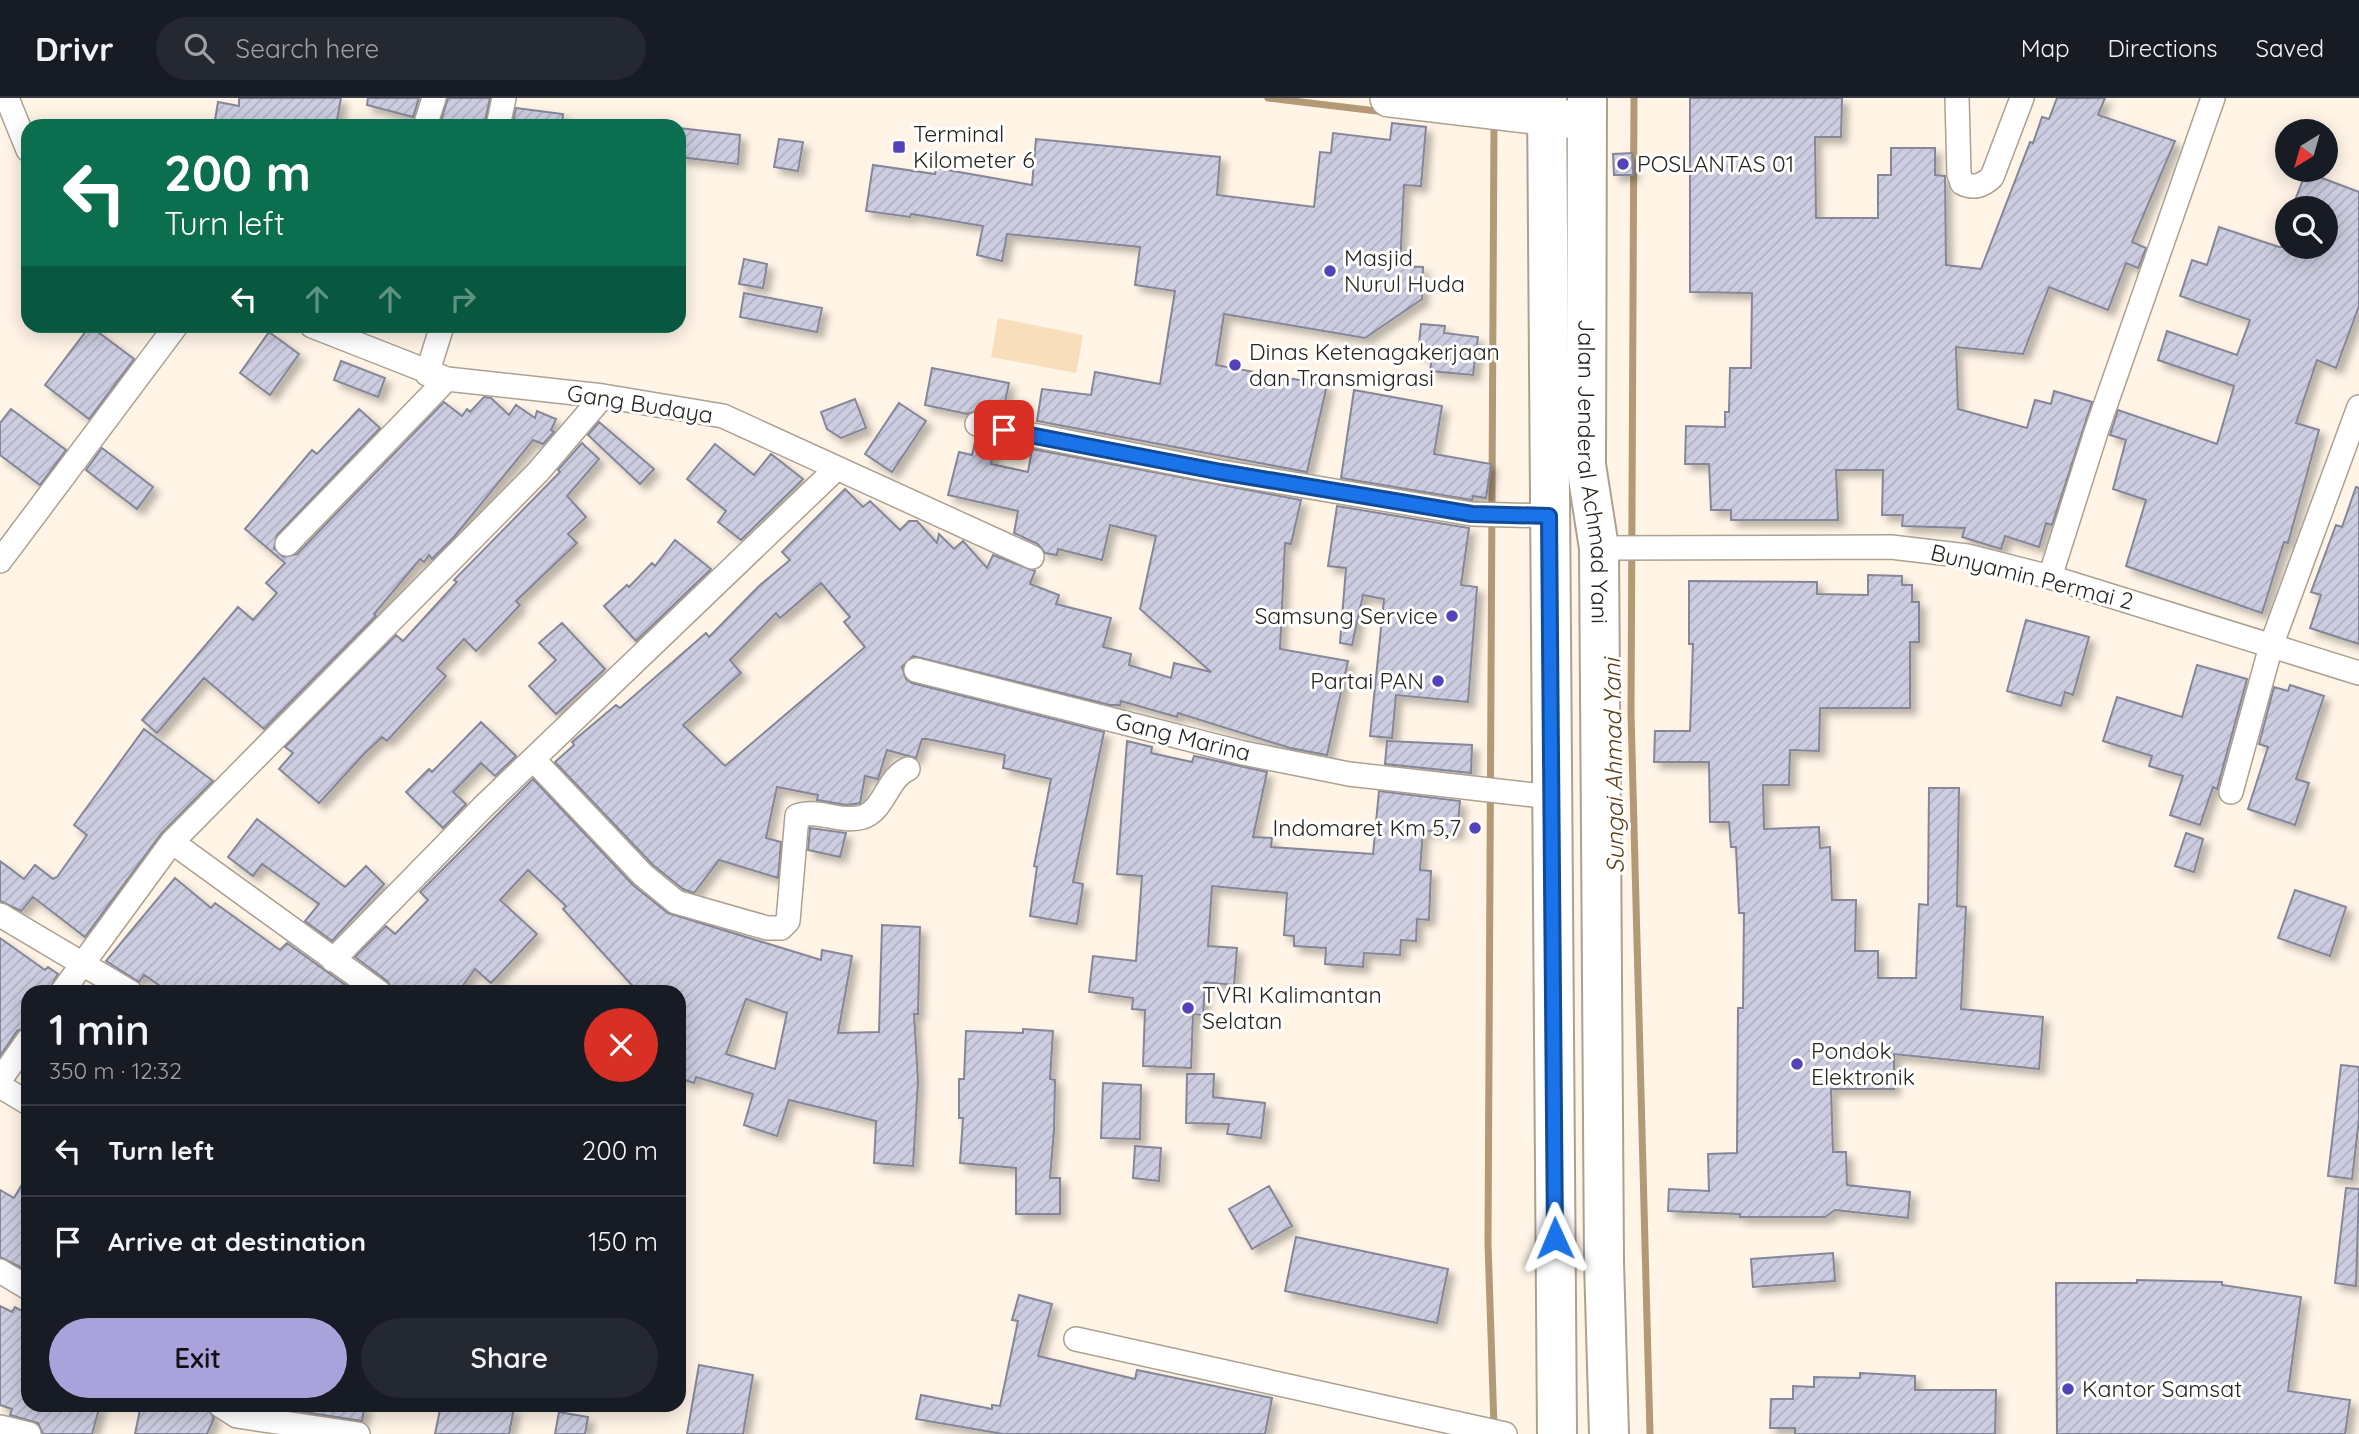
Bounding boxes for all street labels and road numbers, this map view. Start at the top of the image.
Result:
street label: Jalan Jenderal Achmad Yani [1571,319,1615,624]
street label: Gang Budaya [565,378,715,429]
street label: Bunyamin Permai 2 [1928,537,2136,616]
street label: Gang Marina [1113,706,1254,767]

